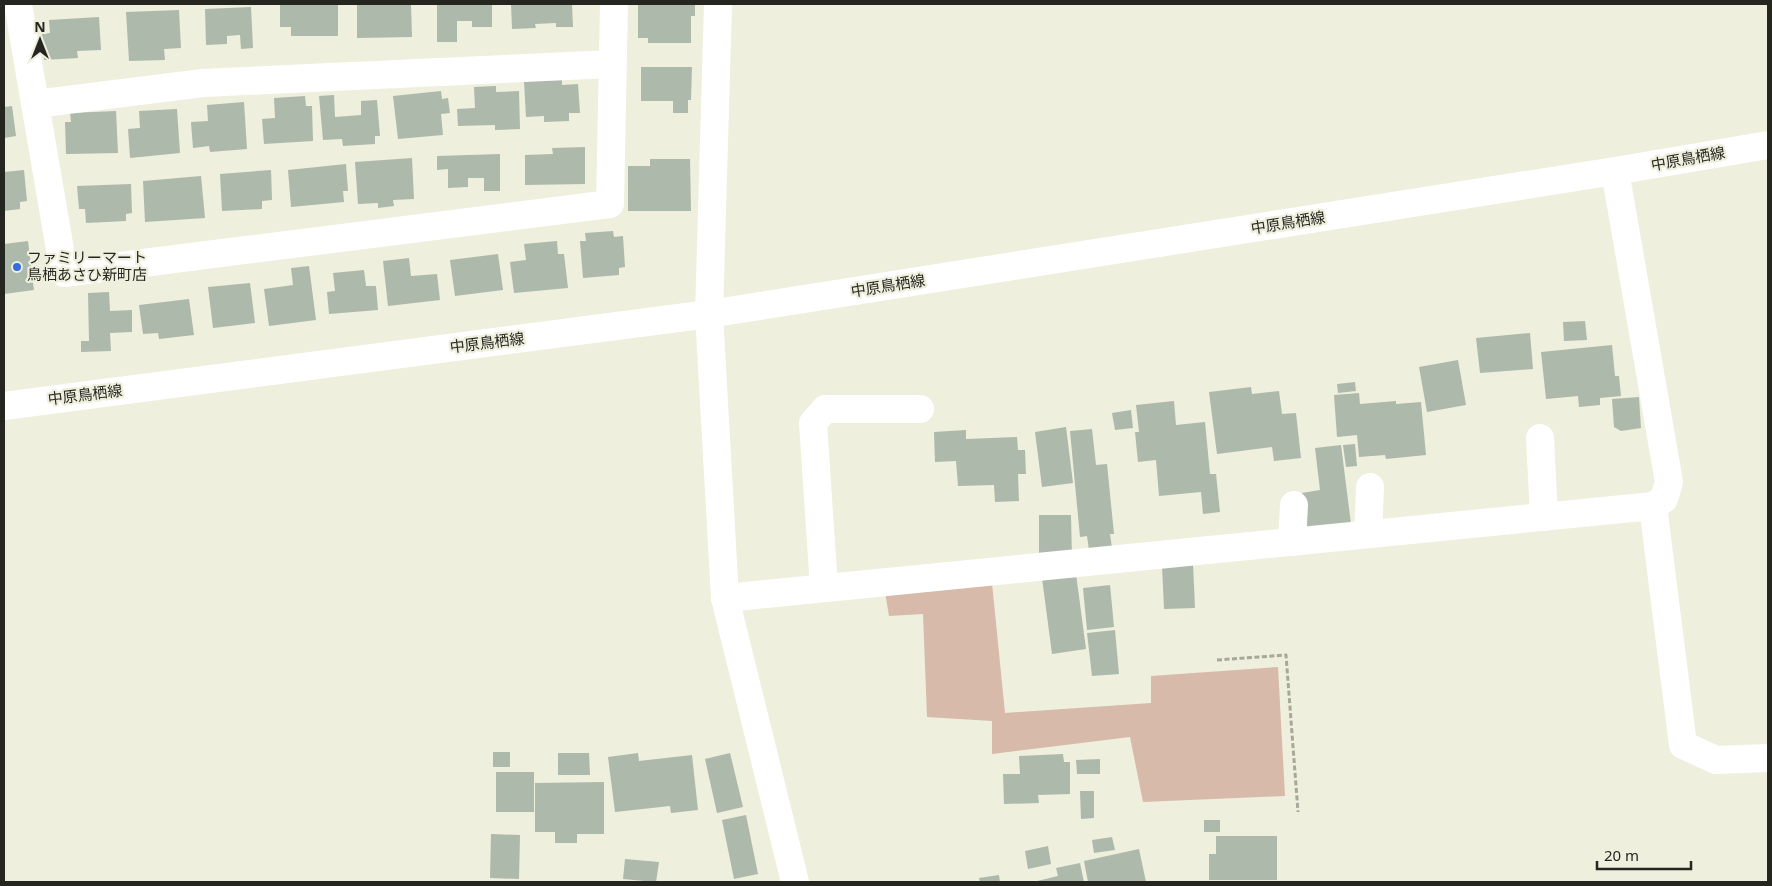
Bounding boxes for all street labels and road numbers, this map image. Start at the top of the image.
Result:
street label: 中原鳥栖線 [1649,142,1727,174]
street label: 中原鳥栖線 [1249,206,1326,238]
street label: 中原鳥栖線 [849,269,926,301]
street label: 中原鳥栖線 [448,328,525,357]
street label: 中原鳥栖線 [46,380,123,409]

